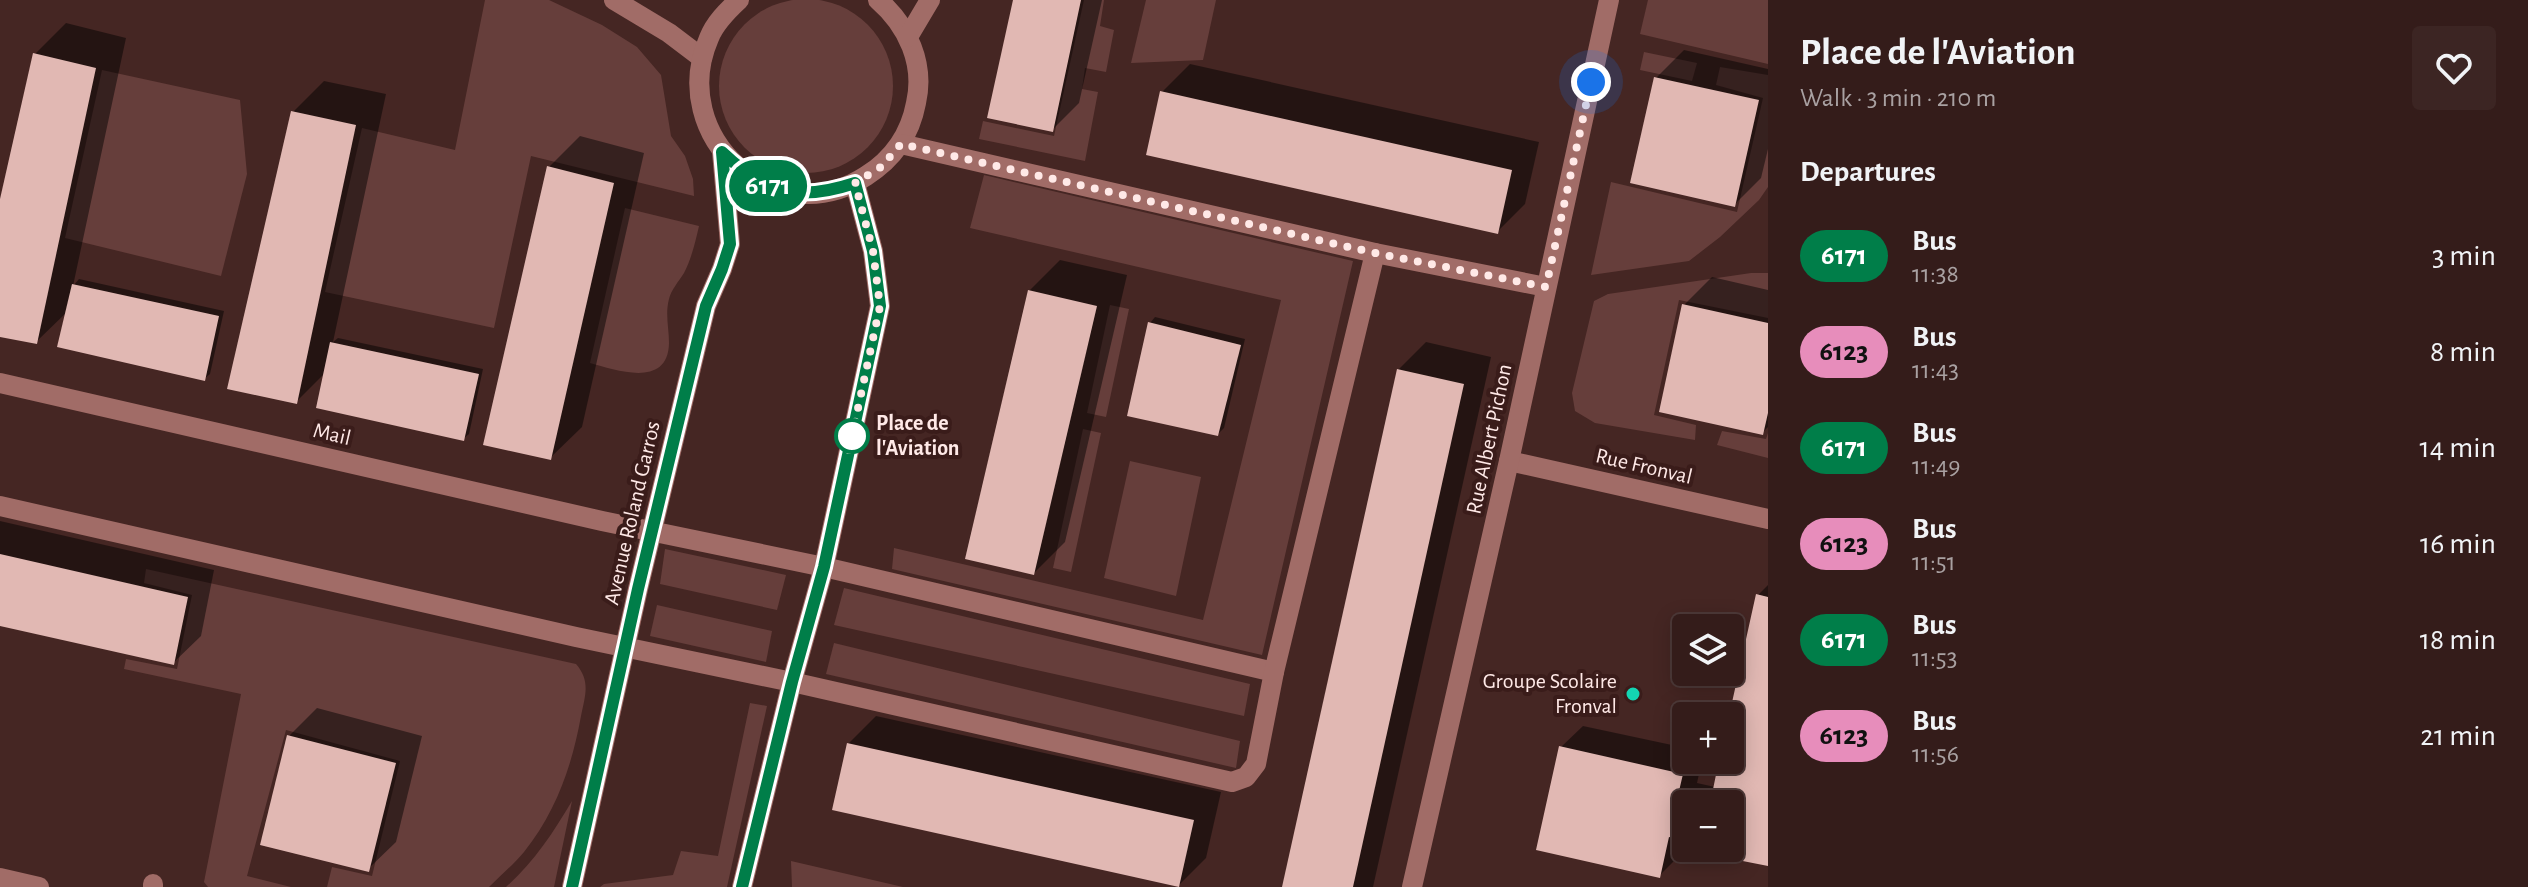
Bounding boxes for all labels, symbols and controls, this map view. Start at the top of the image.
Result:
button: heart [2412,26,2496,110]
text: Place de l'Aviation [1800,34,2076,72]
your location [1571,62,1611,102]
text: Walk · 3 min · 210 m [1800,85,1996,111]
text: Departures [1800,157,1936,187]
line badge: 6171 [712,160,824,212]
text: 6171 [745,172,791,200]
text: Bus [1912,226,1957,256]
text: 3 min [2432,241,2496,271]
text: 6171 [1821,242,1867,270]
text: 11:38 [1912,261,1959,287]
text: Bus [1912,322,1957,352]
text: 8 min [2430,337,2496,367]
text: 6123 [1820,338,1868,366]
text: 11:43 [1912,357,1959,383]
street label: Rue Albert Pichon [1462,362,1516,516]
place label: Place de l'Aviation [876,412,960,459]
text: Bus [1912,418,1957,448]
street label: Mail [311,419,353,449]
street label: Avenue Roland Garros [600,419,664,607]
marker: Place de l'Aviation [835,419,869,453]
text: 14 min [2420,433,2496,463]
text: 6171 [1821,434,1867,462]
street label: Rue Fronval [1593,444,1695,488]
text: 11:49 [1912,453,1961,479]
text: Bus [1912,514,1957,544]
text: 16 min [2420,529,2496,559]
text: 6123 [1820,530,1868,558]
text: 11:51 [1912,549,1956,575]
text: Bus [1912,610,1957,640]
map controls [1672,614,1744,862]
button: layers [1672,614,1744,686]
text: 18 min [2420,625,2496,655]
text: 6171 [1821,626,1867,654]
text: 11:53 [1912,645,1957,671]
place label: Groupe Scolaire Fronval [1483,670,1617,717]
marker: Groupe Scolaire Fronval [1624,685,1642,703]
button: + [1672,702,1744,774]
text: Bus [1912,706,1957,736]
text: 21 min [2420,721,2496,751]
text: 6123 [1820,722,1868,750]
text: 11:56 [1912,741,1959,767]
button: − [1672,790,1744,862]

